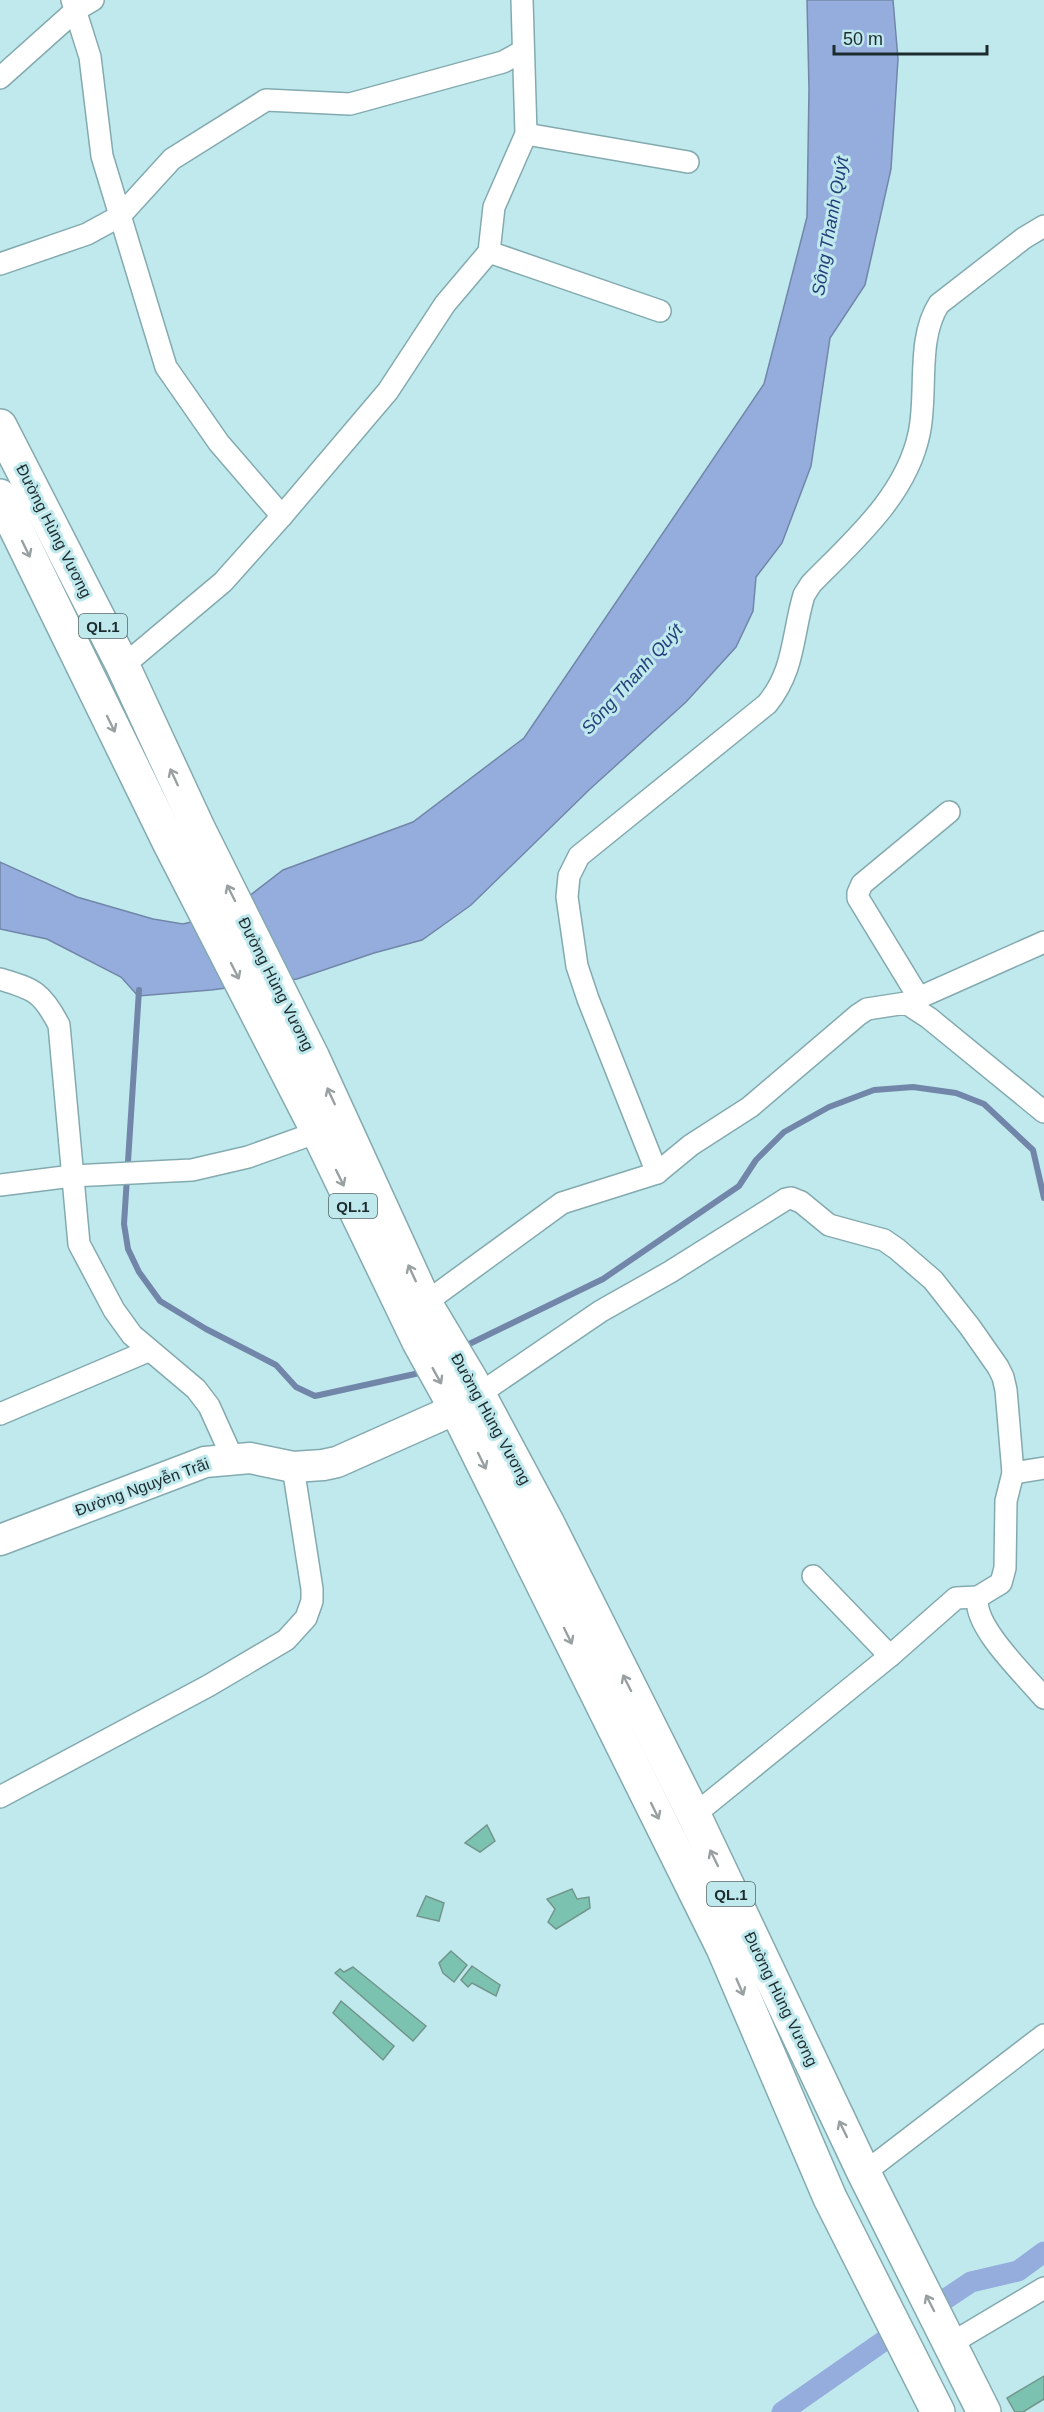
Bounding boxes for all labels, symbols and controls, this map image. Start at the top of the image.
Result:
scale bar [834,18,987,56]
text: 50 m [843,29,883,49]
water label: Sông Thanh Quýt [808,154,852,297]
street label: Đường Hùng Vương [13,461,95,601]
one-way arrow [20,539,32,557]
road number: QL.1 [79,614,127,638]
water label: Sông Thanh Quýt [577,619,687,738]
one-way arrow [106,715,117,733]
one-way arrow [168,768,179,786]
one-way arrow [224,885,236,903]
street label: Đường Hùng Vương [235,914,317,1054]
one-way arrow [230,962,241,980]
one-way arrow [324,1088,336,1106]
one-way arrow [335,1169,347,1187]
road number: QL.1 [329,1194,377,1218]
one-way arrow [405,1265,417,1283]
street label: Đường Hùng Vương [448,1350,534,1488]
one-way arrow [432,1367,444,1384]
one-way arrow [476,1452,488,1470]
street label: Đường Nguyễn Trãi [72,1454,211,1519]
one-way arrow [563,1627,575,1645]
one-way arrow [621,1674,633,1692]
one-way arrow [649,1802,661,1819]
one-way arrow [707,1849,719,1867]
road number: QL.1 [707,1882,755,1906]
street label: Đường Hùng Vương [741,1929,821,2069]
one-way arrow [734,1977,746,1995]
one-way arrow [837,2120,848,2138]
one-way arrow [923,2295,935,2313]

